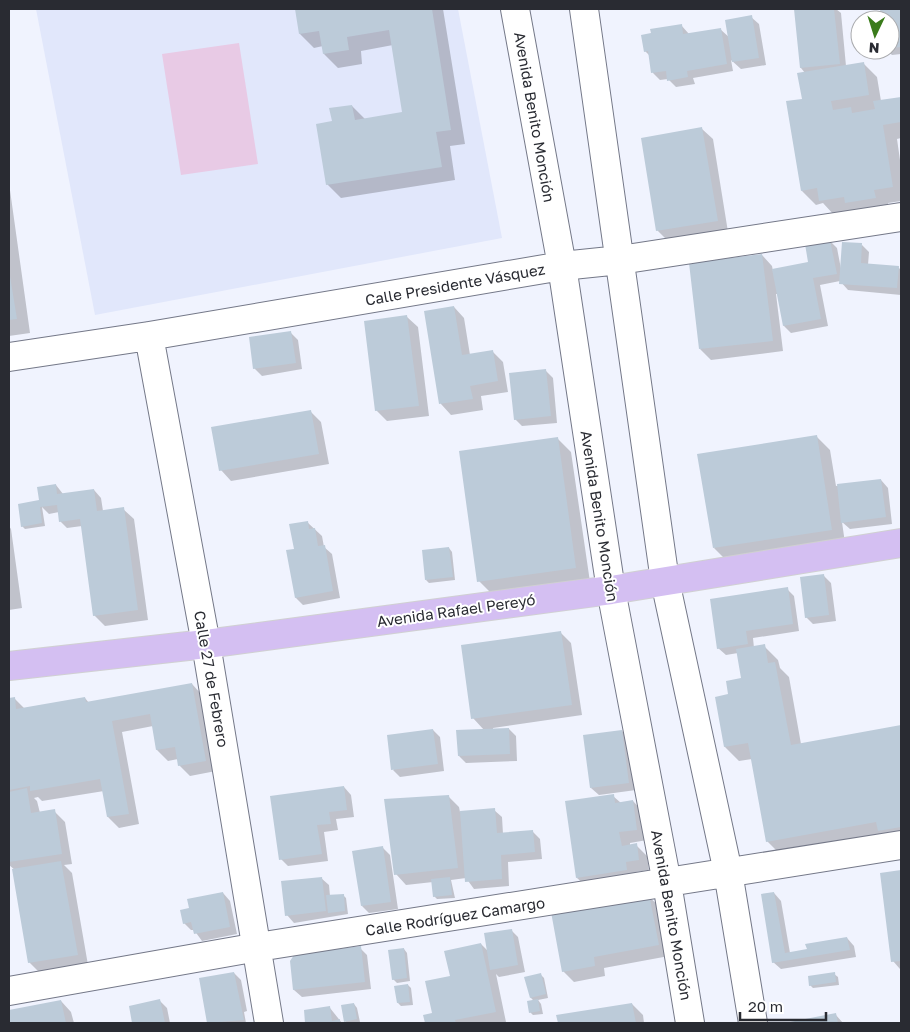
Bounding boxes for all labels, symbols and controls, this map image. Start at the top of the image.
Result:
north arrow [850,10,900,60]
street label: Avenida Benito Monción [511,30,559,204]
text: N [868,40,880,57]
street label: Calle Presidente Vásquez [364,259,547,309]
street label: Avenida Benito Monción [578,429,622,603]
street label: Avenida Rafael Pereyó [376,590,536,630]
street label: Calle 27 de Febrero [191,609,233,749]
street label: Avenida Benito Monción [648,828,696,1002]
street label: Calle Rodríguez Camargo [364,893,546,939]
scale bar [740,990,826,1022]
text: 20 m [748,997,783,1015]

